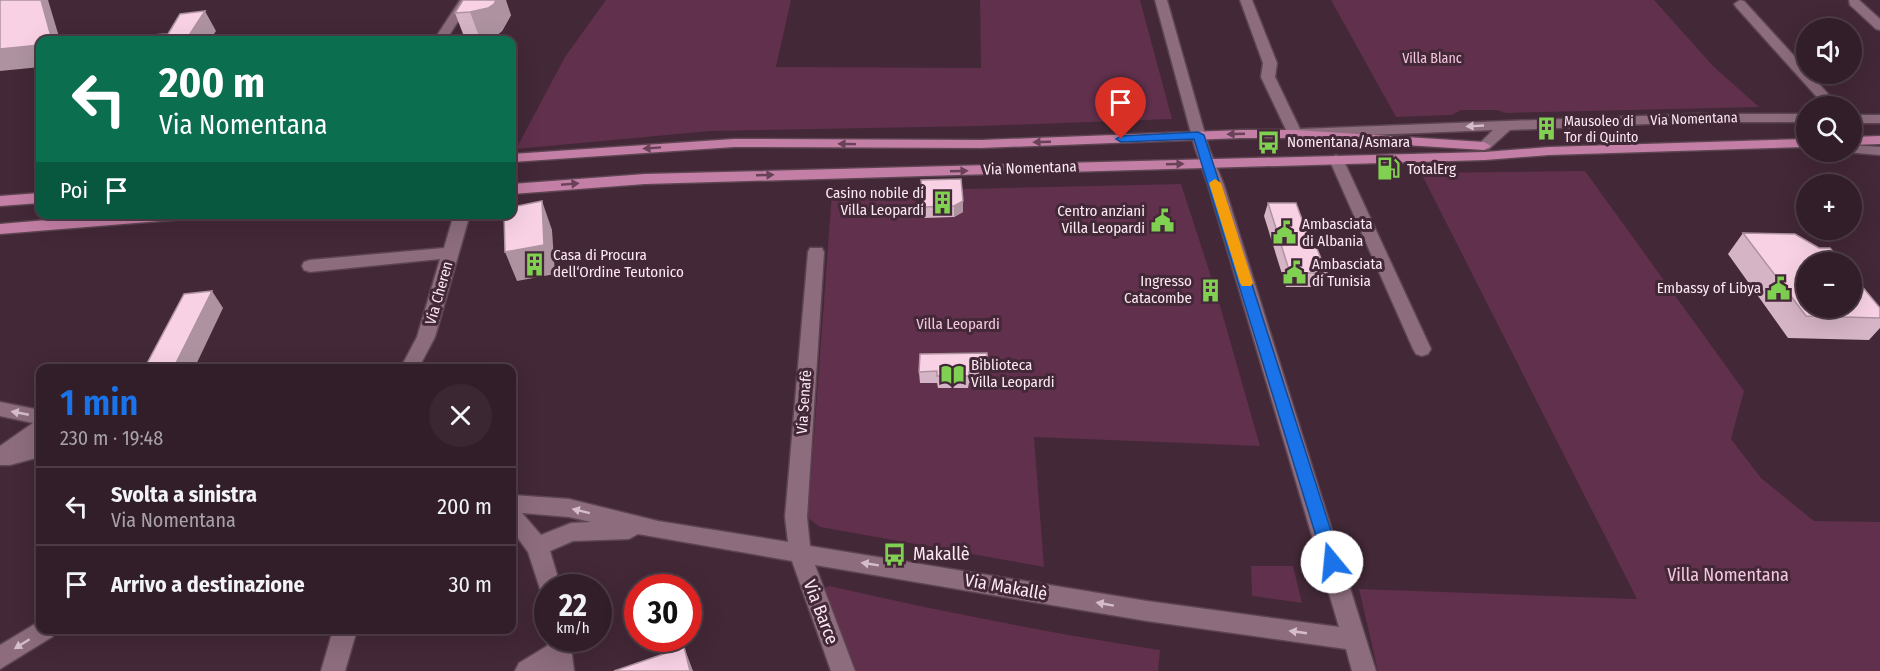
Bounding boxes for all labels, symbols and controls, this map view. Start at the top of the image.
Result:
map controls [1796,18,1862,318]
button: sound [1796,18,1862,84]
park label: Villa Blanc [1402,50,1462,67]
text: 200 m [159,58,265,108]
icon: left [60,60,138,138]
pin [1095,77,1146,139]
icon: arrive [1104,86,1137,119]
button: search [1796,96,1862,162]
text: Via Nomentana [159,109,327,141]
street label: Via Nomentana [1650,109,1738,129]
place label: Mausoleo di Tor di Quinto [1564,113,1638,146]
building icon: Mausoleo di Tor di Quinto [1533,116,1559,142]
one-way arrow [1465,122,1484,131]
one-way arrow [1227,129,1246,139]
bus stop icon: Nomentana/Asmara [1256,129,1282,155]
place label: Nomentana/Asmara [1287,133,1410,151]
one-way arrow [1032,138,1051,147]
one-way arrow [837,139,856,148]
one-way arrow [642,143,661,152]
fuel station icon: TotalErg [1376,156,1402,182]
street label: Via Nomentana [983,157,1077,179]
one-way arrow [1166,159,1185,168]
place label: TotalErg [1407,160,1456,178]
one-way arrow [950,166,969,175]
one-way arrow [755,171,774,180]
icon: arrive [100,174,133,207]
button: + [1796,174,1862,240]
text: Poi [60,177,88,204]
one-way arrow [560,180,579,189]
place label: Casino nobile di Villa Leopardi [826,184,924,219]
building icon: Casino nobile di Villa Leopardi [929,189,955,215]
place label: Centro anziani Villa Leopardi [1057,202,1145,237]
public building icon: Centro anziani Villa Leopardi [1150,207,1176,233]
place label: Ambasciata di Albania [1302,215,1373,250]
public building icon: Ambasciata di Albania [1271,220,1297,246]
place label: Casa di Procura dell‘Ordine Teutonico [553,246,684,281]
building icon: Casa di Procura dell‘Ordine Teutonico [522,251,548,277]
button: − [1796,252,1862,318]
place label: Ambasciata di Tunisia [1312,255,1383,290]
street label: Via Cheren [421,259,457,327]
public building icon: Ambasciata di Tunisia [1281,260,1307,286]
place label: Ingresso Catacombe [1124,272,1192,307]
public building icon: Embassy of Libya [1766,275,1792,301]
building icon: Ingresso Catacombe [1197,277,1223,303]
place label: Embassy of Libya [1657,279,1761,297]
park label: Villa Leopardi [916,315,1000,333]
place label: Biblioteca Villa Leopardi [971,356,1055,391]
library icon: Biblioteca Villa Leopardi [940,361,966,387]
street label: Via Senafè [793,369,815,435]
text: 1 min [60,381,138,425]
button: close [429,384,492,447]
one-way arrow [11,408,30,417]
text: 230 m · 19:48 [60,426,163,450]
text: Svolta a sinistra [111,481,257,508]
icon: left [60,490,93,523]
text: 200 m [437,493,492,520]
one-way arrow [571,505,590,515]
text: Via Nomentana [111,508,236,532]
position arrow [1300,530,1364,594]
bus stop icon: Makallè [882,541,908,567]
place label: Makallè [913,543,970,565]
one-way arrow [860,559,879,568]
park label: Villa Nomentana [1667,564,1789,586]
icon: arrive [60,568,93,601]
street label: Via Makallè [963,569,1049,605]
text: Arrivo a destinazione [111,571,305,598]
text: 30 m [449,571,492,598]
speed limit sign: 30 [624,574,702,652]
street label: Via Barce [799,577,843,648]
text: 22 [559,588,587,624]
one-way arrow [1095,599,1114,608]
text: km/h [556,619,590,637]
one-way arrow [1288,627,1307,636]
one-way arrow [14,638,30,649]

